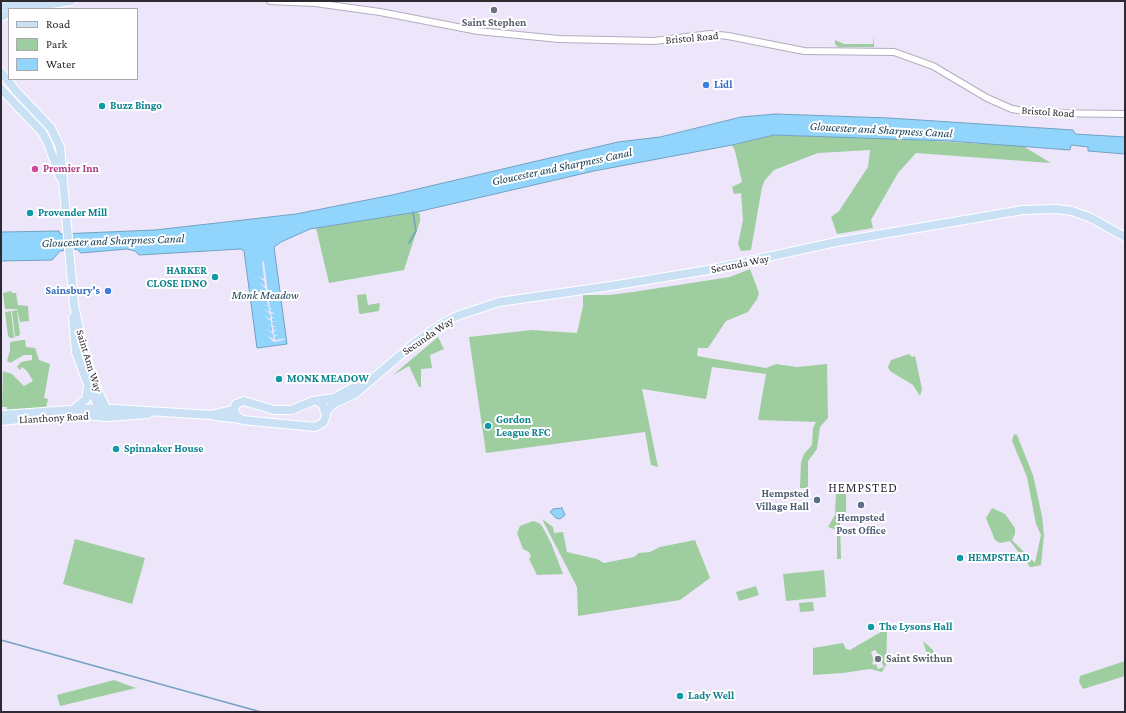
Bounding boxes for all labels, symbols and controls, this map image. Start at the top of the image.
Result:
marker: Saint Stephen [489,5,499,15]
legend [8,8,138,80]
place label: Saint Stephen [462,16,526,30]
text: Road [46,17,70,31]
street label: Bristol Road [665,29,719,47]
text: Park [46,37,67,51]
text: Water [46,57,75,71]
place label: Lidl [714,78,732,92]
marker: Lidl [701,80,711,90]
place label: Buzz Bingo [110,99,162,113]
marker: Buzz Bingo [97,101,107,111]
street label: Bristol Road [1021,104,1075,120]
water label: Gloucester and Sharpness Canal [809,119,953,141]
water label: Gloucester and Sharpness Canal [491,145,633,189]
place label: Premier Inn [43,162,99,176]
marker: Premier Inn [30,164,40,174]
place label: Provender Mill [38,206,107,220]
marker: Provender Mill [25,208,35,218]
water label: Gloucester and Sharpness Canal [41,231,185,251]
street label: Secunda Way [710,252,770,276]
place label: HARKER CLOSE IDNO [147,264,207,290]
marker: HARKER CLOSE IDNO [210,272,220,282]
place label: Sainsbury's [46,284,100,298]
marker: Sainsbury's [103,286,113,296]
water label: Monk Meadow [231,288,299,302]
street label: Secunda Way [400,314,456,358]
street label: Saint Ann Way [73,328,105,394]
place label: MONK MEADOW [287,372,369,386]
marker: MONK MEADOW [274,374,284,384]
street label: Llanthony Road [19,410,89,426]
place label: Gordon League RFC [496,413,550,439]
marker: Gordon League RFC [483,421,493,431]
place label: Spinnaker House [124,442,203,456]
marker: Spinnaker House [111,444,121,454]
district label: HEMPSTED [828,480,898,496]
place label: Hempsted Village Hall [756,487,809,513]
marker: Hempsted Village Hall [812,495,822,505]
marker: Hempsted Post Office [856,500,866,510]
place label: Hempsted Post Office [836,511,886,537]
place label: HEMPSTEAD [968,551,1030,565]
marker: HEMPSTEAD [955,553,965,563]
place label: The Lysons Hall [879,620,952,634]
marker: The Lysons Hall [866,622,876,632]
place label: Saint Swithun [886,652,953,666]
marker: Saint Swithun [873,654,883,664]
place label: Lady Well [688,689,734,703]
marker: Lady Well [675,691,685,701]

